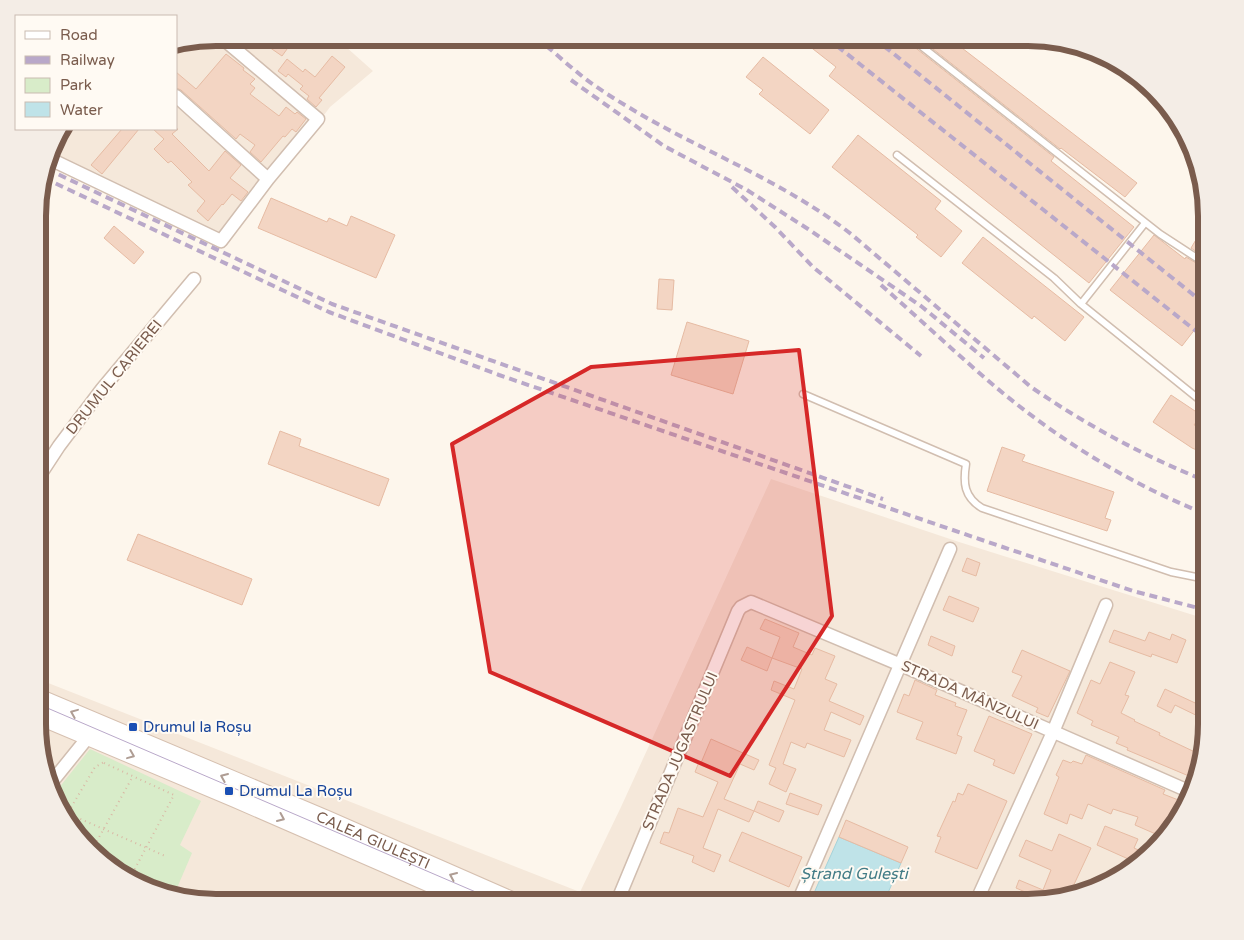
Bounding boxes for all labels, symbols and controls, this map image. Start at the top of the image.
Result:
legend [15,15,178,130]
text: Road [60,26,98,44]
text: Railway [60,51,115,69]
text: Park [60,76,92,94]
text: Water [60,101,103,119]
street label: DRUMUL CARIEREI [62,316,166,438]
street label: STRADA MÂNZULUI [899,657,1041,733]
street label: STRADA JUGASTRULUI [638,669,722,833]
one-way arrow [70,709,79,719]
place label: Drumul la Roșu [143,718,252,736]
marker: Drumul la Roșu [127,721,139,733]
one-way arrow [126,749,135,759]
one-way arrow [220,772,229,783]
place label: Drumul La Roșu [239,782,353,800]
marker: Drumul La Roșu [223,785,235,797]
street label: CALEA GIULEȘTI [314,807,433,873]
one-way arrow [276,812,285,823]
water label: Ștrand Gulești [800,864,910,884]
one-way arrow [449,871,458,882]

